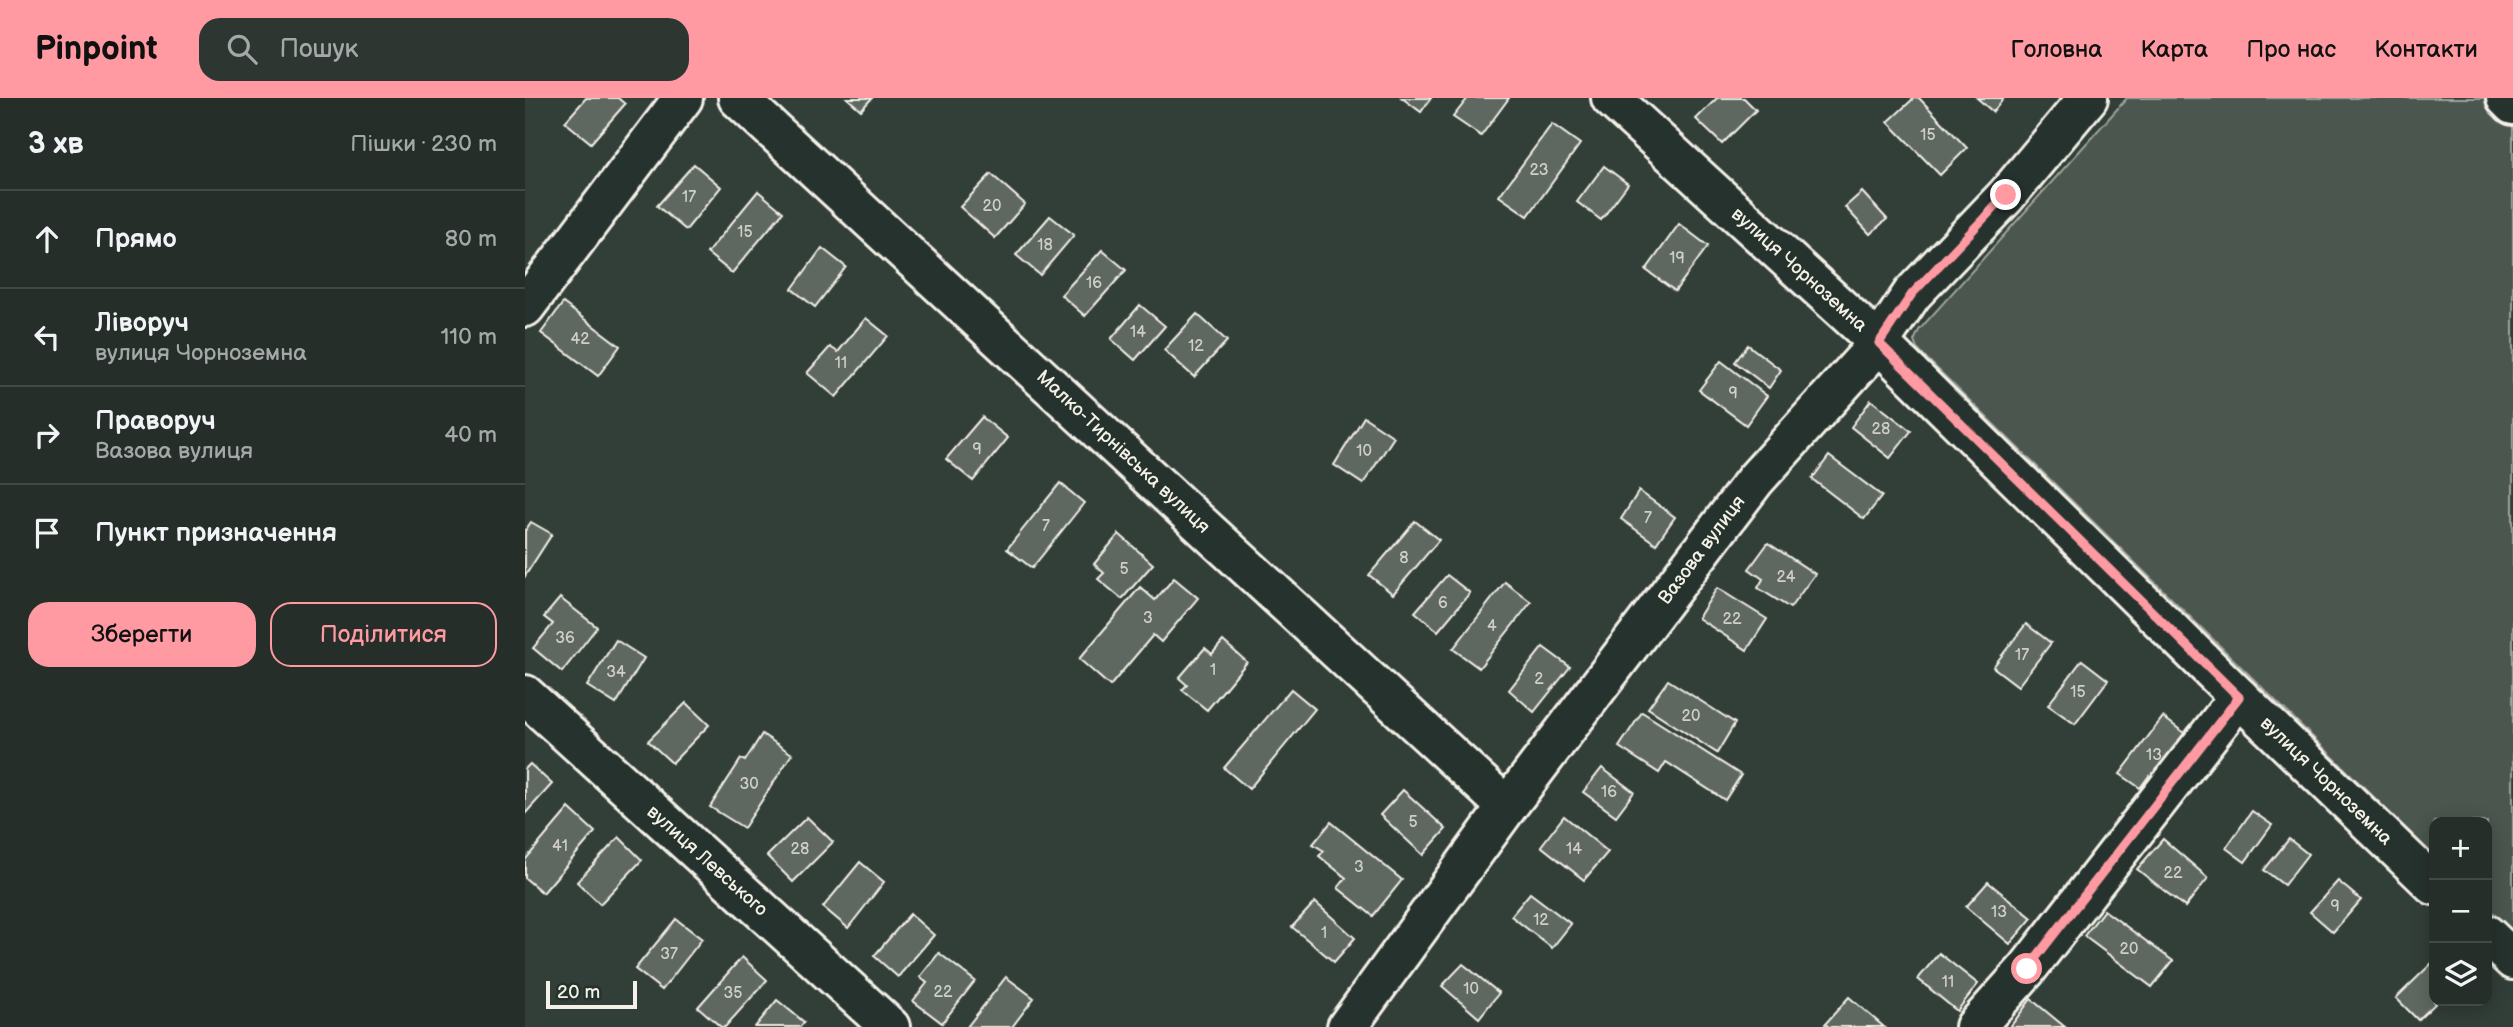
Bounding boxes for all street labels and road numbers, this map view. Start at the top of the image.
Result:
street label: вулиця Чорноземна [1726,203,1872,337]
street label: Малко-Тирнівська вулиця [1031,366,1215,538]
street label: Вазова вулиця [1654,491,1750,609]
street label: вулиця Чорноземна [2255,712,2397,850]
street label: вулиця Левського [642,801,772,921]

